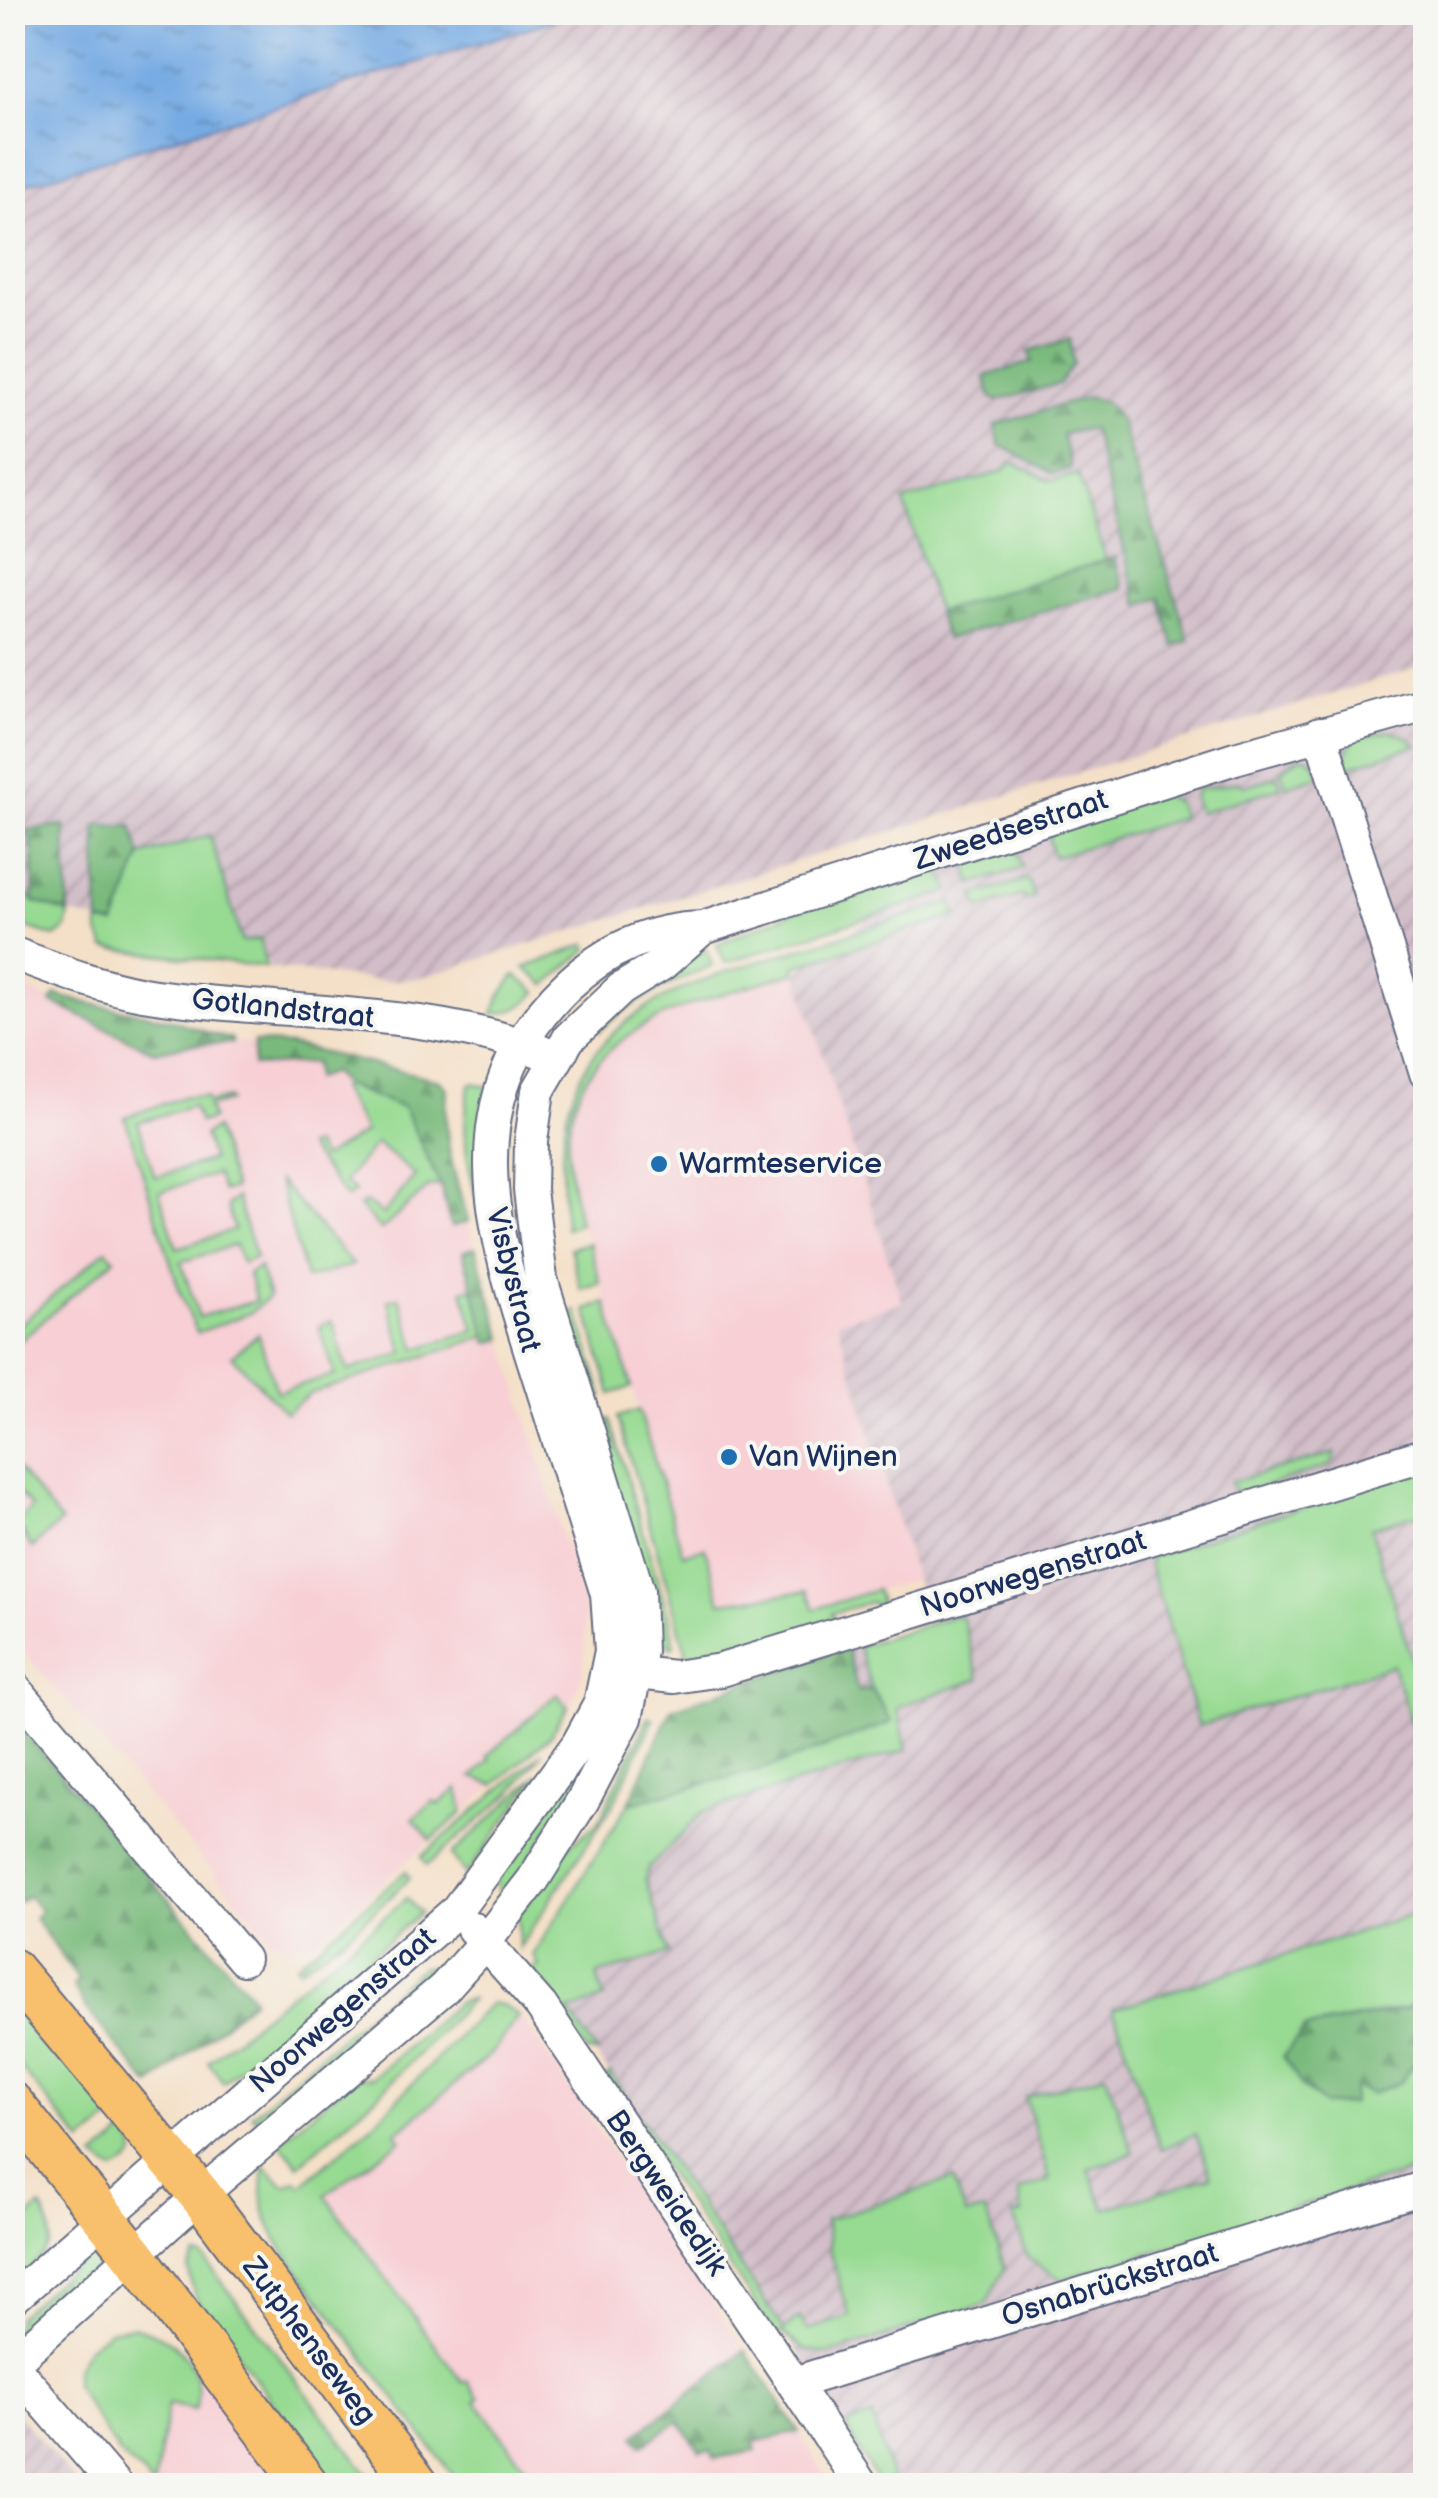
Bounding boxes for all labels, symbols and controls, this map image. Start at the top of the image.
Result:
street label: Zweedsestraat [909,782,1112,879]
street label: Gotlandstraat [190,982,376,1036]
place label: Warmteservice [679,1146,882,1182]
marker: Warmteservice [648,1153,670,1175]
street label: Visbystraat [478,1204,548,1356]
place label: Van Wijnen [749,1439,898,1475]
marker: Van Wijnen [718,1446,740,1468]
street label: Noorwegenstraat [915,1522,1151,1626]
street label: Noorwegenstraat [243,1920,443,2102]
street label: Bergweidedijk [597,2103,735,2283]
street label: Osnabrückstraat [997,2235,1223,2335]
street label: Zutphenseweg [234,2249,384,2432]

